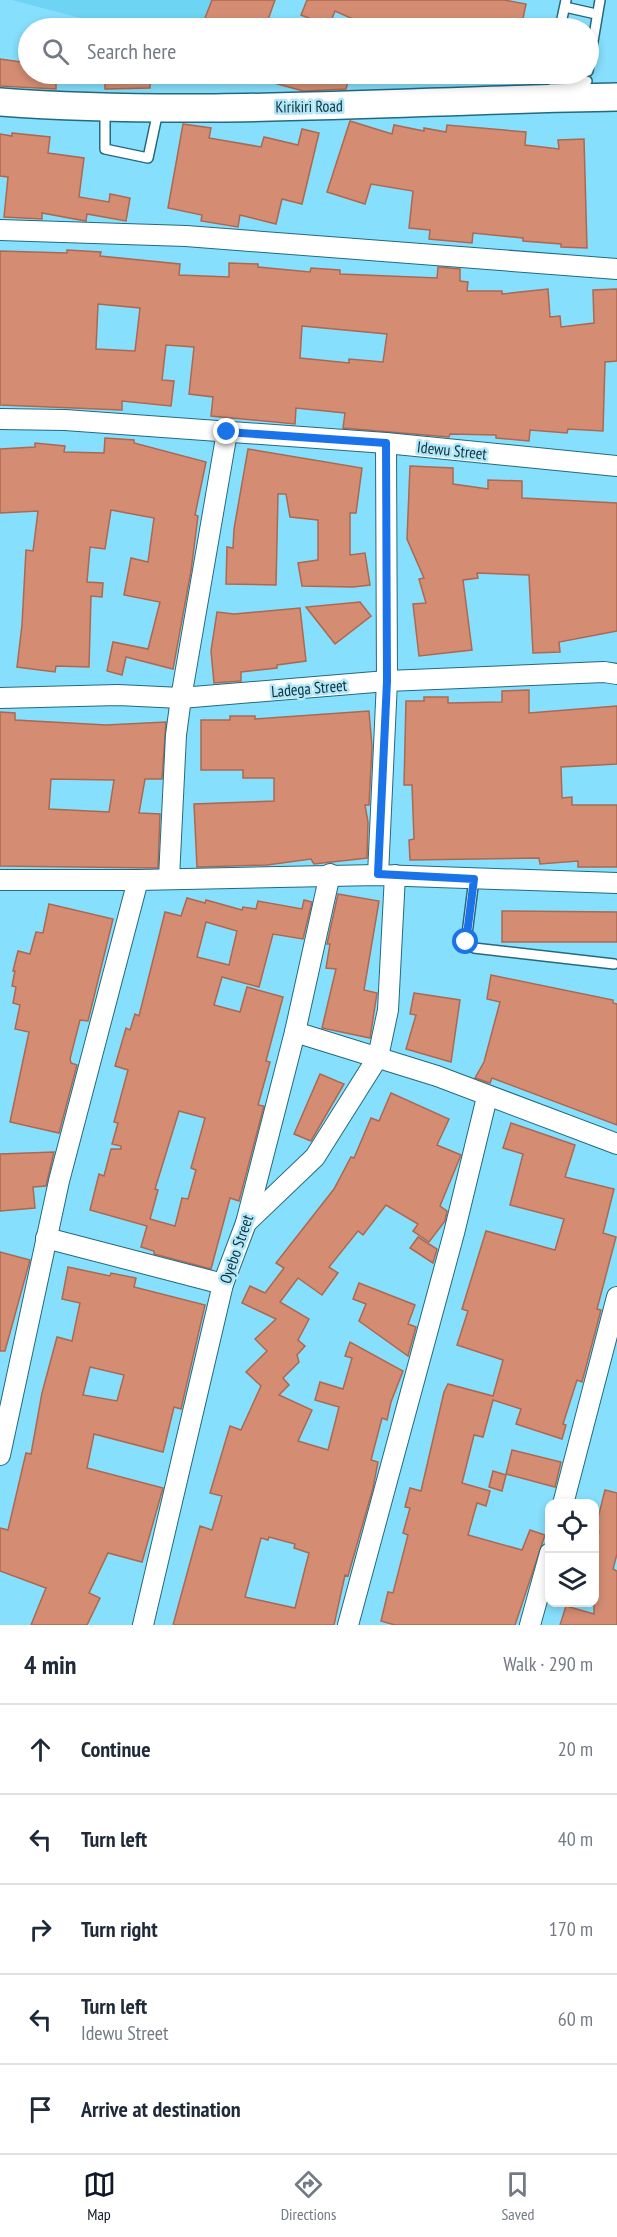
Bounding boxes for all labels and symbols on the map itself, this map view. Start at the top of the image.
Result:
street label: Kirikiri Road [275,95,343,117]
route end [213,418,239,444]
street label: Idewu Street [416,436,488,464]
street label: Ladega Street [270,675,348,701]
route start [452,928,478,954]
street label: Oyebo Street [215,1211,257,1286]

